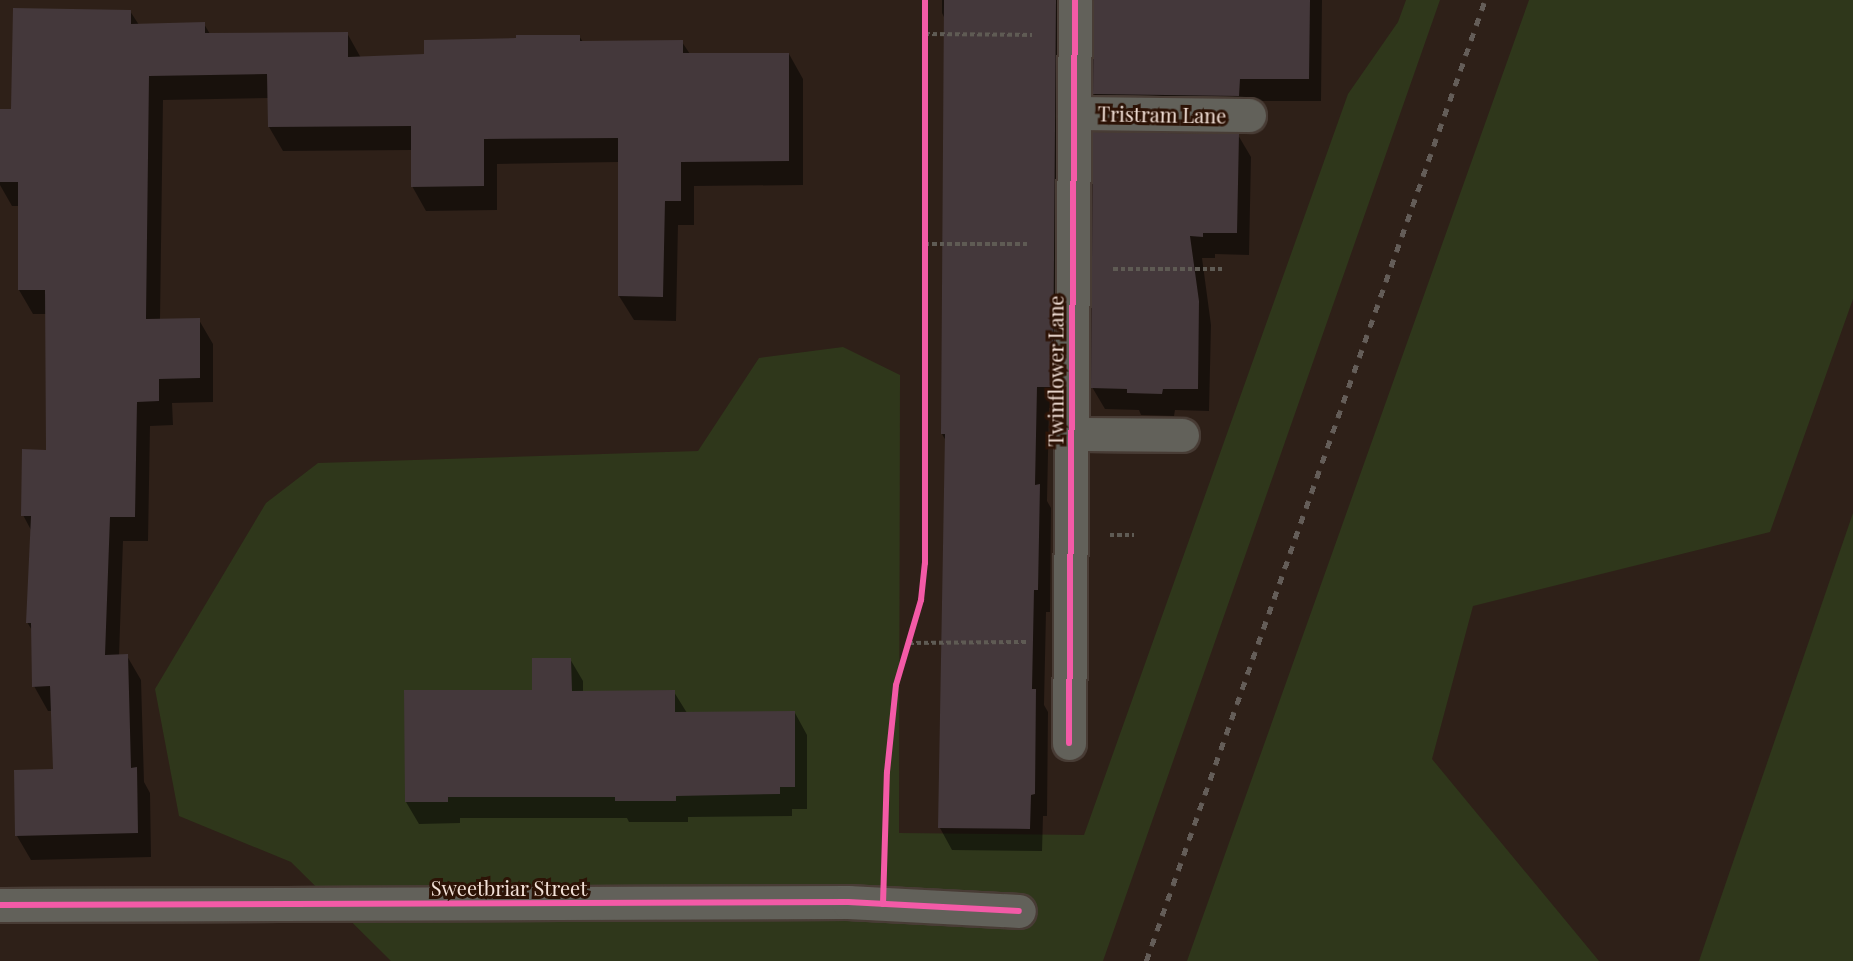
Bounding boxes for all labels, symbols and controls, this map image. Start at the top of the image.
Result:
street label: Tristram Lane [1098,101,1226,127]
street label: Twinflower Lane [1043,295,1067,447]
street label: Sweetbriar Street [431,875,587,899]

